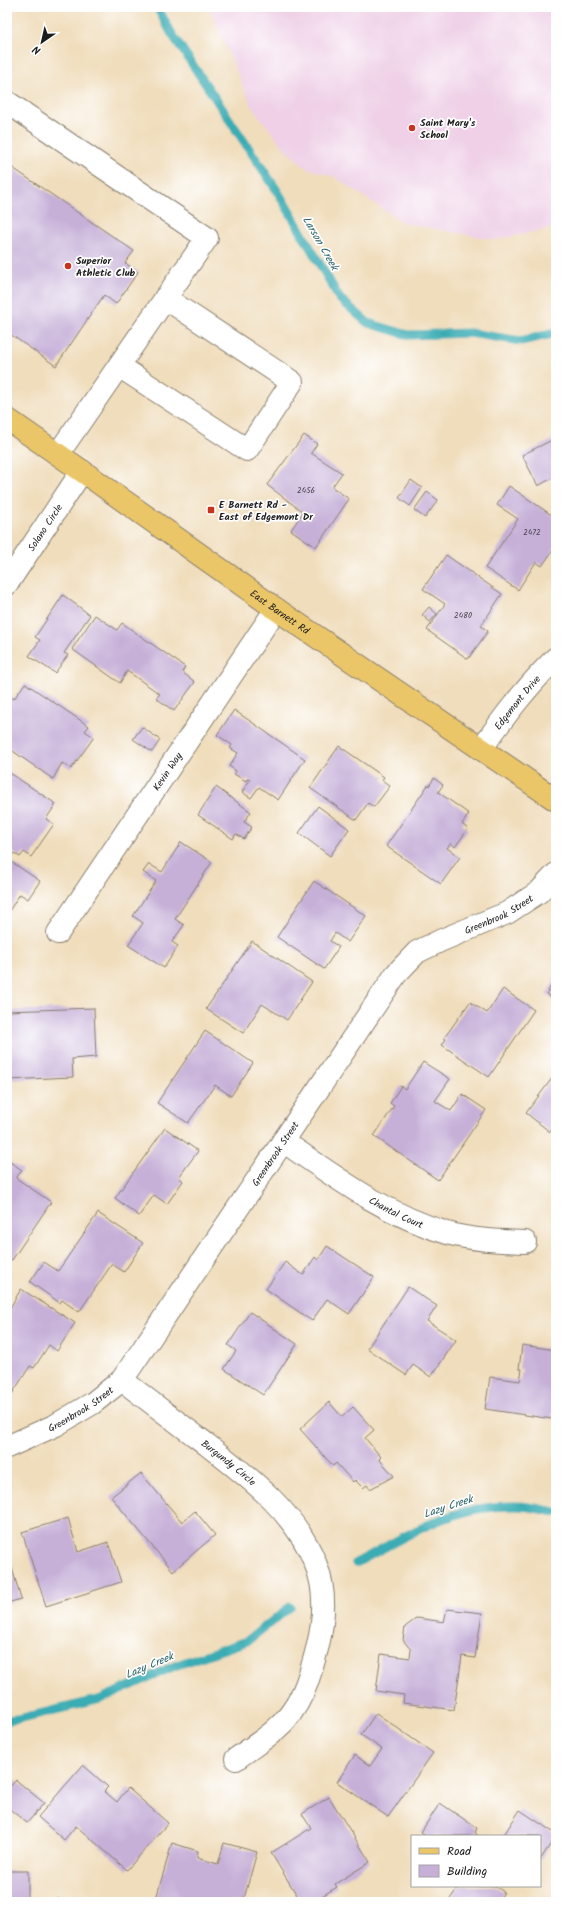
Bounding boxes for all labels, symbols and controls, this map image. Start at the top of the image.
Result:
north arrow [22,22,62,62]
text: N [29,40,45,59]
place label: Saint Mary's School [420,115,476,143]
marker: Saint Mary's School [407,123,417,133]
water label: Larson Creek [297,213,344,276]
place label: Superior Athletic Club [76,253,136,281]
marker: Superior Athletic Club [63,261,73,271]
house number: 2456 [297,484,315,497]
place label: E Barnett Rd - East of Edgemont Dr [219,497,313,525]
street label: Solano Circle [24,501,67,555]
marker: E Barnett Rd - East of Edgemont Dr [206,505,216,515]
house number: 2472 [523,526,541,539]
street label: East Barnett Rd [246,586,313,639]
house number: 2480 [454,609,472,622]
street label: Edgemont Drive [490,671,545,734]
street label: Kevin Way [149,749,187,794]
street label: Greenbrook Street [462,891,537,939]
street label: Greenbrook Street [248,1118,303,1190]
street label: Chantal Court [366,1193,426,1233]
street label: Greenbrook Street [45,1383,117,1437]
street label: Burgundy Circle [198,1436,260,1490]
water label: Lazy Creek [421,1490,477,1523]
water label: Lazy Creek [122,1647,178,1684]
legend [411,1835,541,1887]
text: Road [447,1842,472,1861]
text: Building [447,1862,487,1881]

